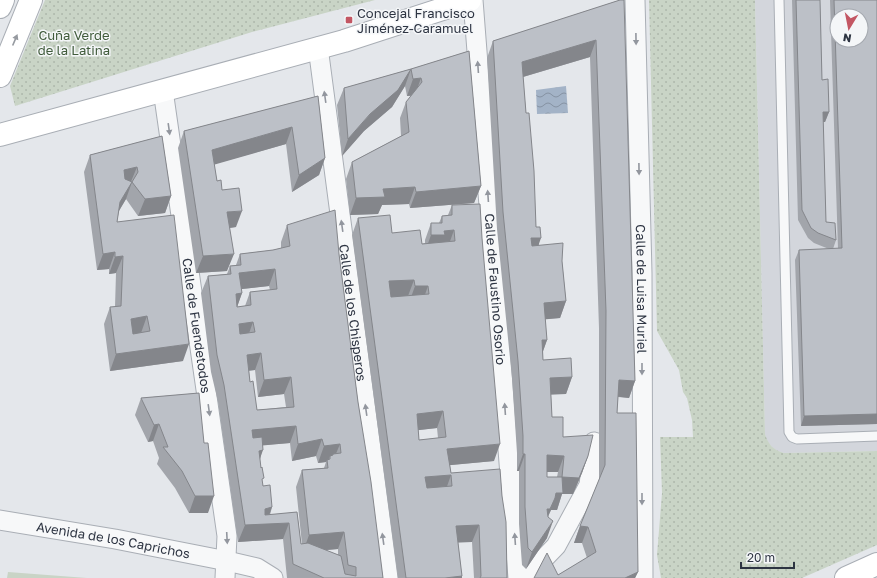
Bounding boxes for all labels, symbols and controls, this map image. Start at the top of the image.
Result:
place label: Concejal Francisco Jiménez-Caramuel [357,5,475,36]
north arrow [829,8,869,48]
marker: Concejal Francisco Jiménez-Caramuel [344,15,354,25]
park label: Cuña Verde de la Latina [38,27,110,58]
text: N [842,31,852,45]
one-way arrow [12,33,18,45]
one-way arrow [633,33,639,46]
one-way arrow [475,60,482,73]
one-way arrow [321,91,328,103]
one-way arrow [166,122,172,135]
one-way arrow [636,163,642,176]
one-way arrow [485,190,492,202]
street label: Calle de Faustino Osorio [482,213,509,366]
one-way arrow [338,220,345,232]
street label: Calle de Luisa Muriel [633,224,650,354]
street label: Calle de los Chisperos [336,243,370,382]
street label: Calle de Fuendetodos [179,257,214,394]
one-way arrow [639,363,645,376]
one-way arrow [501,403,508,416]
one-way arrow [206,404,212,416]
one-way arrow [363,404,369,417]
one-way arrow [639,493,645,506]
street label: Avenida de los Caprichos [35,518,192,562]
one-way arrow [223,532,230,544]
one-way arrow [380,533,386,545]
one-way arrow [511,533,518,545]
scale bar [741,544,794,570]
text: 20 m [747,550,775,565]

